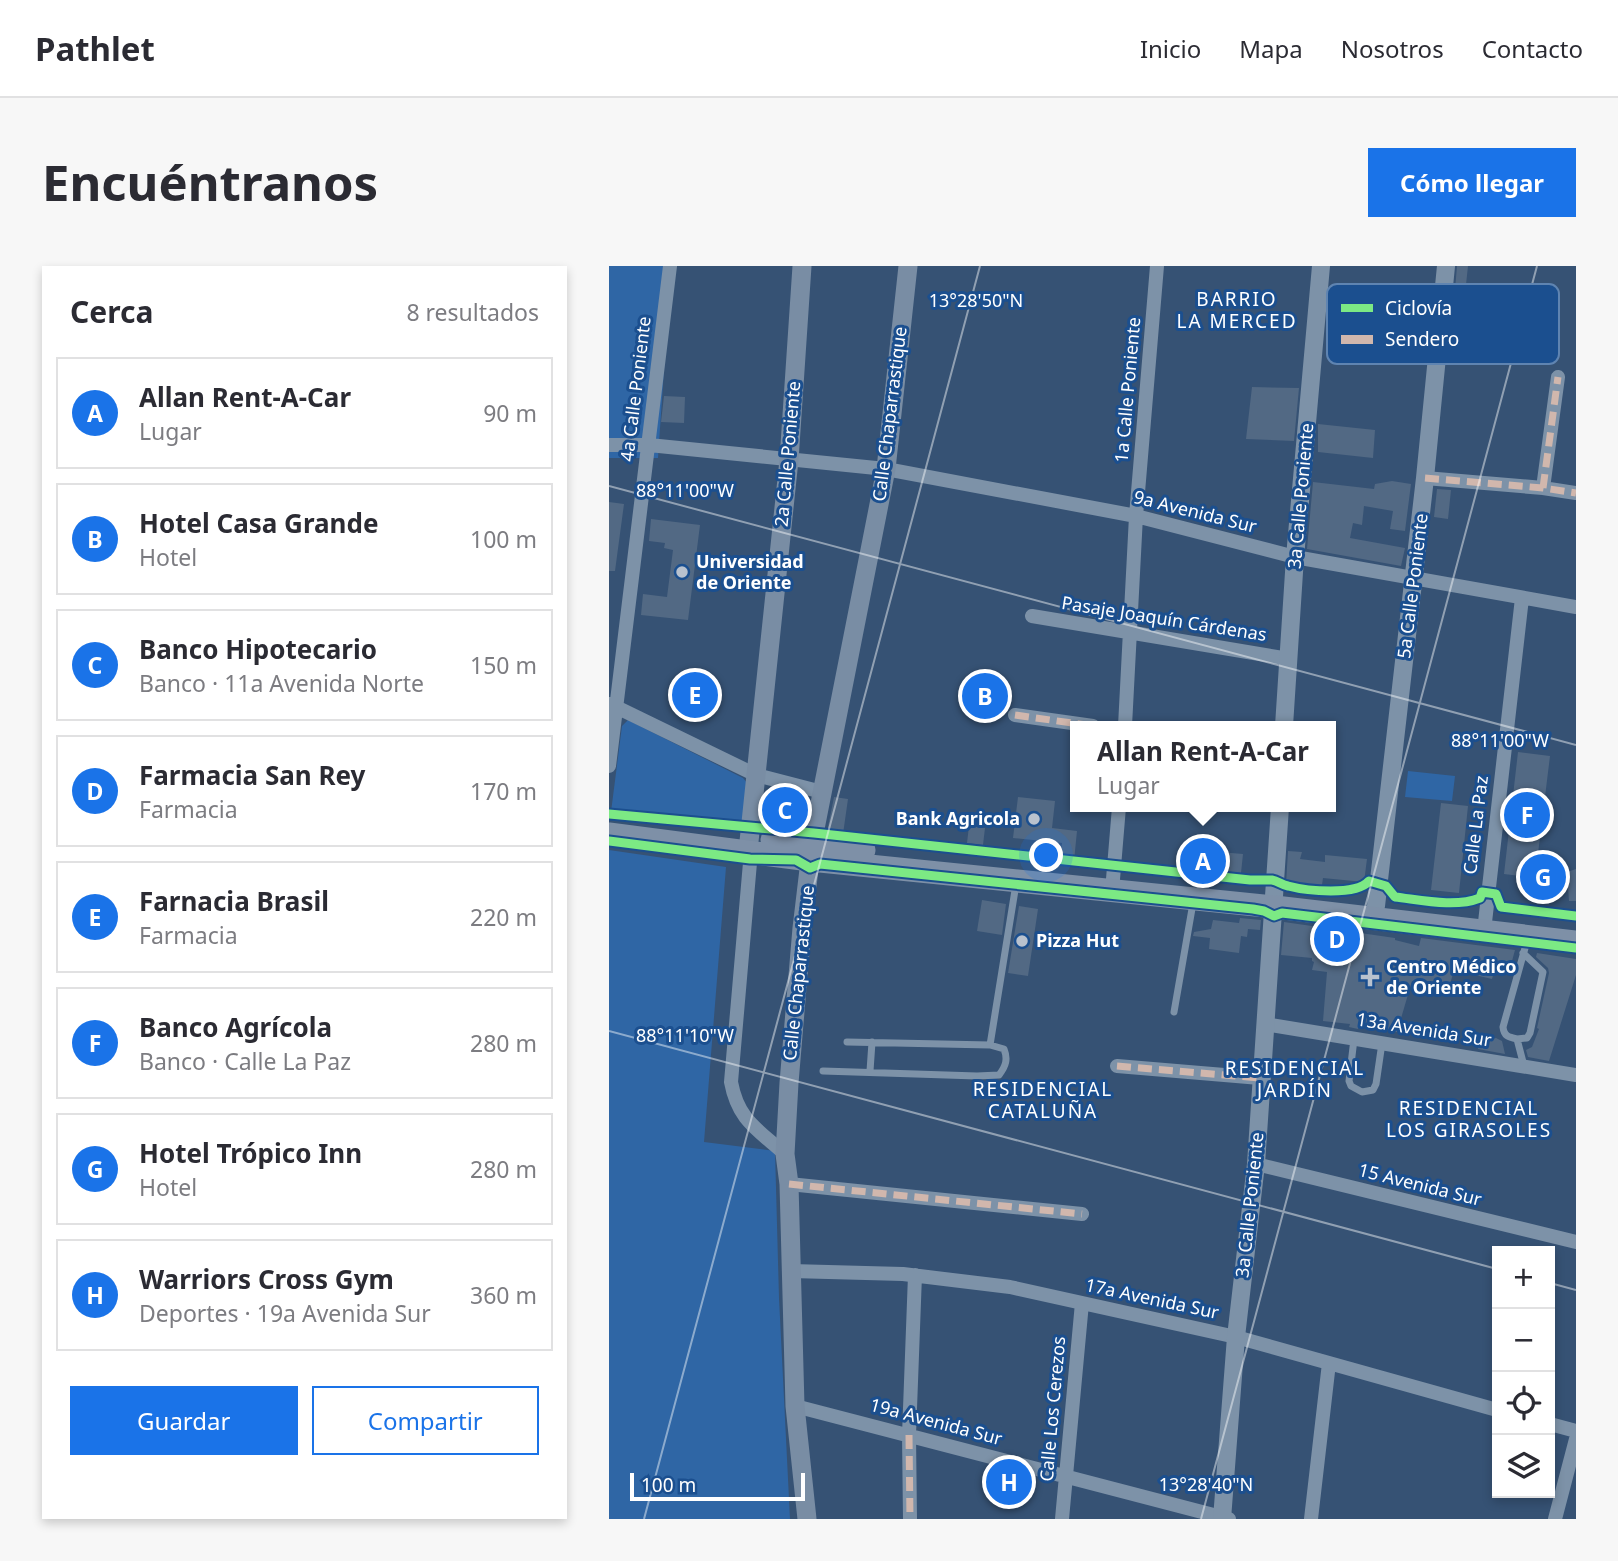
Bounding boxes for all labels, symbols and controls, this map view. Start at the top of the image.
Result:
text: Pathlet [35,26,155,71]
text: Inicio [1140,32,1201,65]
text: Mapa [1239,32,1303,65]
text: Nosotros [1341,32,1444,65]
text: Contacto [1482,32,1583,65]
button: Cómo llegar [1368,148,1576,217]
text: Encuéntranos [42,149,378,215]
legend [1327,284,1559,364]
district label: BARRIO LA MERCED [1176,286,1298,334]
text: 13°28'50"N [929,288,1023,312]
text: Cerca [70,291,153,332]
text: Ciclovía [1385,295,1452,321]
text: 8 resultados [406,296,539,328]
street label: 4a Calle Poniente [614,315,656,463]
street label: 1a Calle Poniente [1109,316,1145,464]
street label: Calle Chaparrastique [866,325,912,503]
text: Sendero [1385,326,1459,352]
text: Allan Rent-A-Car [139,379,351,415]
street label: 2a Calle Poniente [769,380,805,528]
text: A [87,397,103,429]
text: 90 m [483,397,537,429]
text: Lugar [139,415,202,447]
street label: 3a Calle Poniente [1282,422,1318,570]
text: 88°11'00"W [636,478,734,502]
street label: 9a Avenida Sur [1131,484,1260,538]
text: Hotel Casa Grande [139,505,378,541]
street label: 5a Calle Poniente [1391,512,1433,660]
text: B [87,523,103,555]
text: 100 m [470,523,537,555]
text: Hotel [139,541,197,573]
place label: Universidad de Oriente [696,549,804,594]
marker: Universidad de Oriente [674,564,690,580]
street label: Pasaje Joaquín Cárdenas [1060,590,1268,646]
text: Banco Hipotecario [139,631,377,667]
text: C [88,649,102,681]
text: 150 m [470,649,537,681]
text: Banco · 11a Avenida Norte [139,667,424,699]
pin: E [672,669,718,721]
pin: B [962,670,1008,722]
popup [1070,721,1336,812]
text: 88°11'00"W [1451,728,1549,752]
text: Allan Rent-A-Car [1097,733,1309,769]
text: Farmacia San Rey [139,757,365,793]
text: Lugar [1097,769,1160,801]
street label: Calle La Paz [1457,774,1493,876]
text: D [87,775,103,807]
text: 170 m [470,775,537,807]
pin: C [762,784,808,836]
pin: F [1504,789,1550,841]
text: Farmacia [139,793,238,825]
place label: Bank Agricola [896,806,1020,830]
marker: Bank Agricola [1026,811,1042,827]
pin: A [1180,835,1226,887]
your location [1029,838,1063,872]
pin: G [1520,851,1566,903]
text: Farnacia Brasil [139,883,329,919]
street label: Calle Chaparrastique [777,884,819,1062]
text: E [89,901,101,933]
text: 220 m [470,901,537,933]
pin: D [1314,913,1360,965]
text: Farmacia [139,919,238,951]
place label: Pizza Hut [1036,928,1119,952]
marker: Pizza Hut [1014,933,1030,949]
place label: Centro Médico de Oriente [1386,954,1516,999]
marker: Centro Médico de Oriente [1360,967,1380,987]
street label: 13a Avenida Sur [1355,1007,1494,1052]
text: Banco Agrícola [139,1009,332,1045]
text: 88°11'10"W [636,1023,734,1047]
text: F [89,1027,101,1059]
text: 280 m [470,1027,537,1059]
text: Banco · Calle La Paz [139,1045,351,1077]
district label: RESIDENCIAL JARDÍN [1225,1055,1365,1103]
district label: RESIDENCIAL CATALUÑA [973,1076,1113,1124]
district label: RESIDENCIAL LOS GIRASOLES [1386,1095,1552,1143]
street label: 3a Calle Poniente [1229,1131,1269,1279]
text: Hotel Trópico Inn [139,1135,362,1171]
text: G [87,1153,103,1185]
text: 280 m [470,1153,537,1185]
street label: 15 Avenida Sur [1356,1157,1485,1211]
text: Hotel [139,1171,197,1203]
map controls [1492,1246,1555,1498]
button: + [1492,1246,1555,1309]
text: Warriors Cross Gym [139,1261,394,1297]
street label: 17a Avenida Sur [1083,1272,1222,1324]
text: H [86,1279,104,1311]
text: 360 m [470,1279,537,1311]
text: Deportes · 19a Avenida Sur [139,1297,431,1329]
button: − [1492,1309,1555,1372]
street label: Calle Los Cerezos [1034,1335,1070,1483]
button: locate [1492,1372,1555,1435]
button: Guardar [70,1386,298,1455]
button: Compartir [312,1386,539,1455]
street label: 19a Avenida Sur [867,1392,1006,1450]
button: layers [1492,1435,1555,1498]
pin: H [986,1456,1032,1508]
scale bar [630,1470,805,1502]
text: 100 m [641,1472,696,1498]
text: 13°28'40"N [1159,1472,1253,1496]

